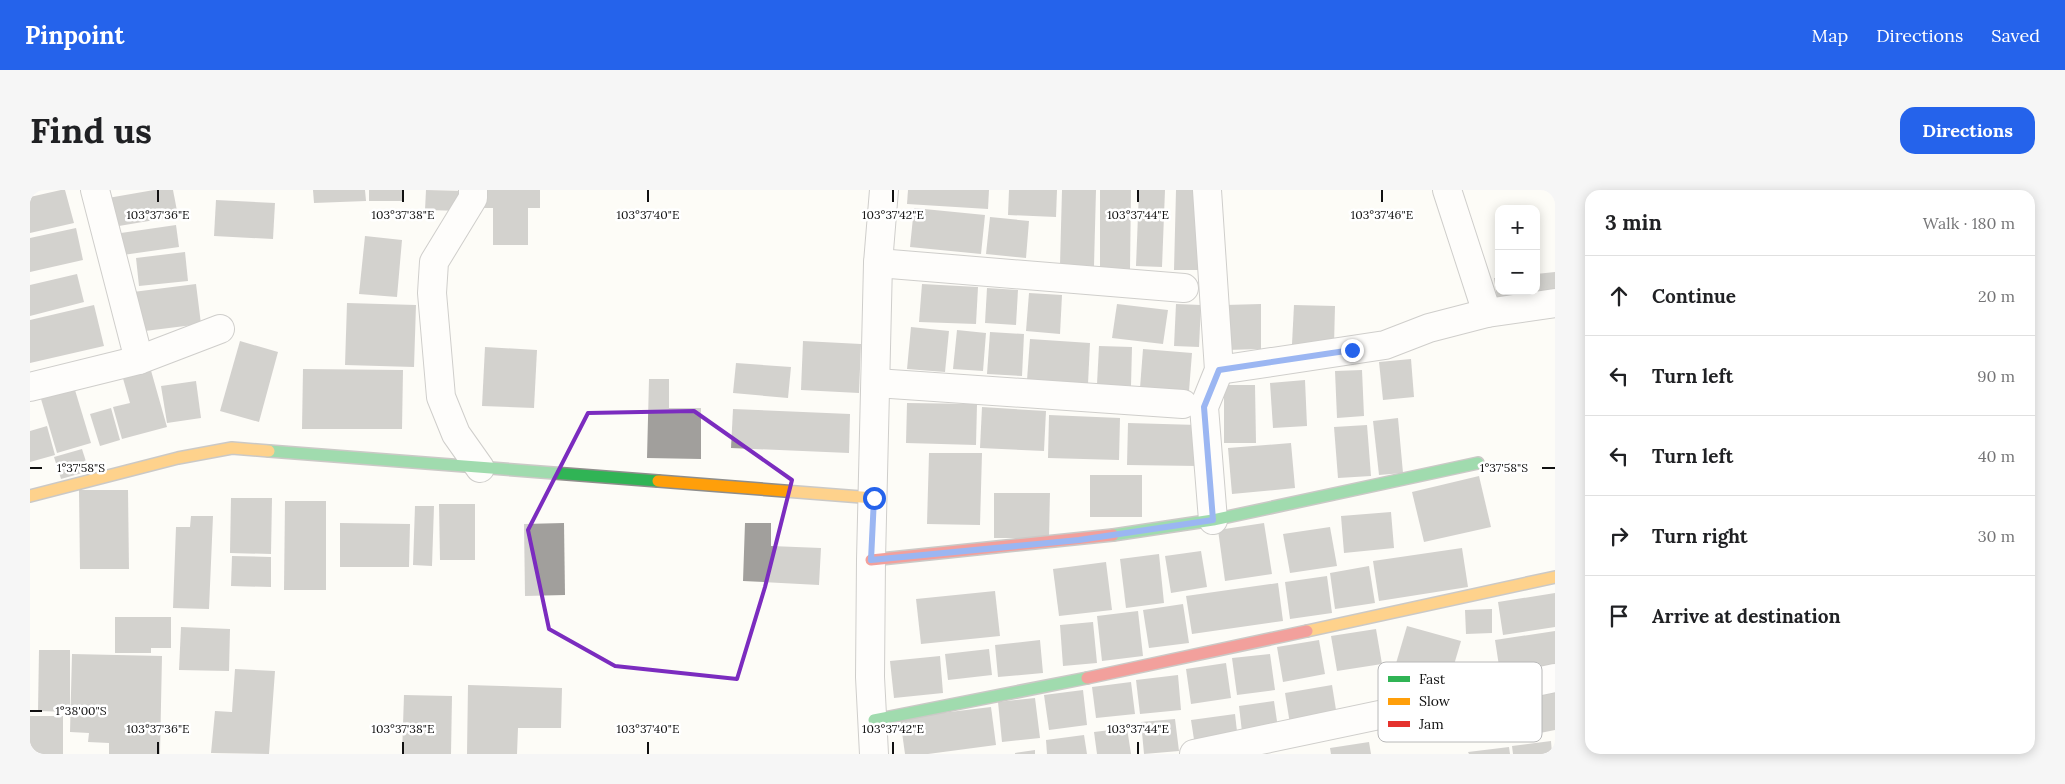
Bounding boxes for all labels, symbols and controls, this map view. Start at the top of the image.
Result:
text: Pinpoint [25,20,124,51]
text: Map [1812,24,1848,47]
text: Directions [1876,24,1963,47]
text: Saved [1991,24,2040,47]
button: Directions [1900,107,2035,154]
text: Find us [30,108,152,153]
map controls [1495,205,1540,295]
button: + [1495,205,1540,250]
text: 103°37'36"E [126,207,190,222]
text: 103°37'38"E [372,207,434,222]
text: 103°37'40"E [617,207,679,222]
text: 103°37'42"E [862,207,924,222]
text: 103°37'44"E [1107,207,1169,222]
text: 103°37'46"E [1351,207,1413,222]
text: 3 min [1605,209,1662,236]
text: Walk · 180 m [1923,213,2015,233]
button: − [1495,250,1540,295]
icon: ahead [1605,282,1633,310]
text: Continue [1652,284,1736,308]
text: 20 m [1978,286,2015,306]
route end [1341,339,1364,362]
icon: left [1605,362,1633,390]
text: Turn left [1652,364,1733,388]
text: 90 m [1977,366,2015,386]
icon: left [1605,442,1633,470]
text: Turn left [1652,444,1733,468]
text: 40 m [1978,446,2015,466]
text: 1°37'58"S [57,460,105,475]
text: 1°37'58"S [1480,460,1528,475]
route start [863,487,886,510]
icon: right [1605,522,1633,550]
text: Turn right [1652,524,1748,548]
text: 30 m [1978,526,2015,546]
icon: arrive [1605,602,1633,630]
text: Arrive at destination [1652,604,1841,628]
legend [1378,662,1542,742]
text: Fast [1419,670,1446,688]
text: Slow [1419,692,1451,710]
text: 1°38'00"S [55,703,107,718]
text: Jam [1418,715,1444,733]
text: 103°37'36"E [126,721,190,736]
text: 103°37'38"E [372,721,434,736]
text: 103°37'40"E [617,721,679,736]
text: 103°37'42"E [862,721,924,736]
text: 103°37'44"E [1107,721,1169,736]

